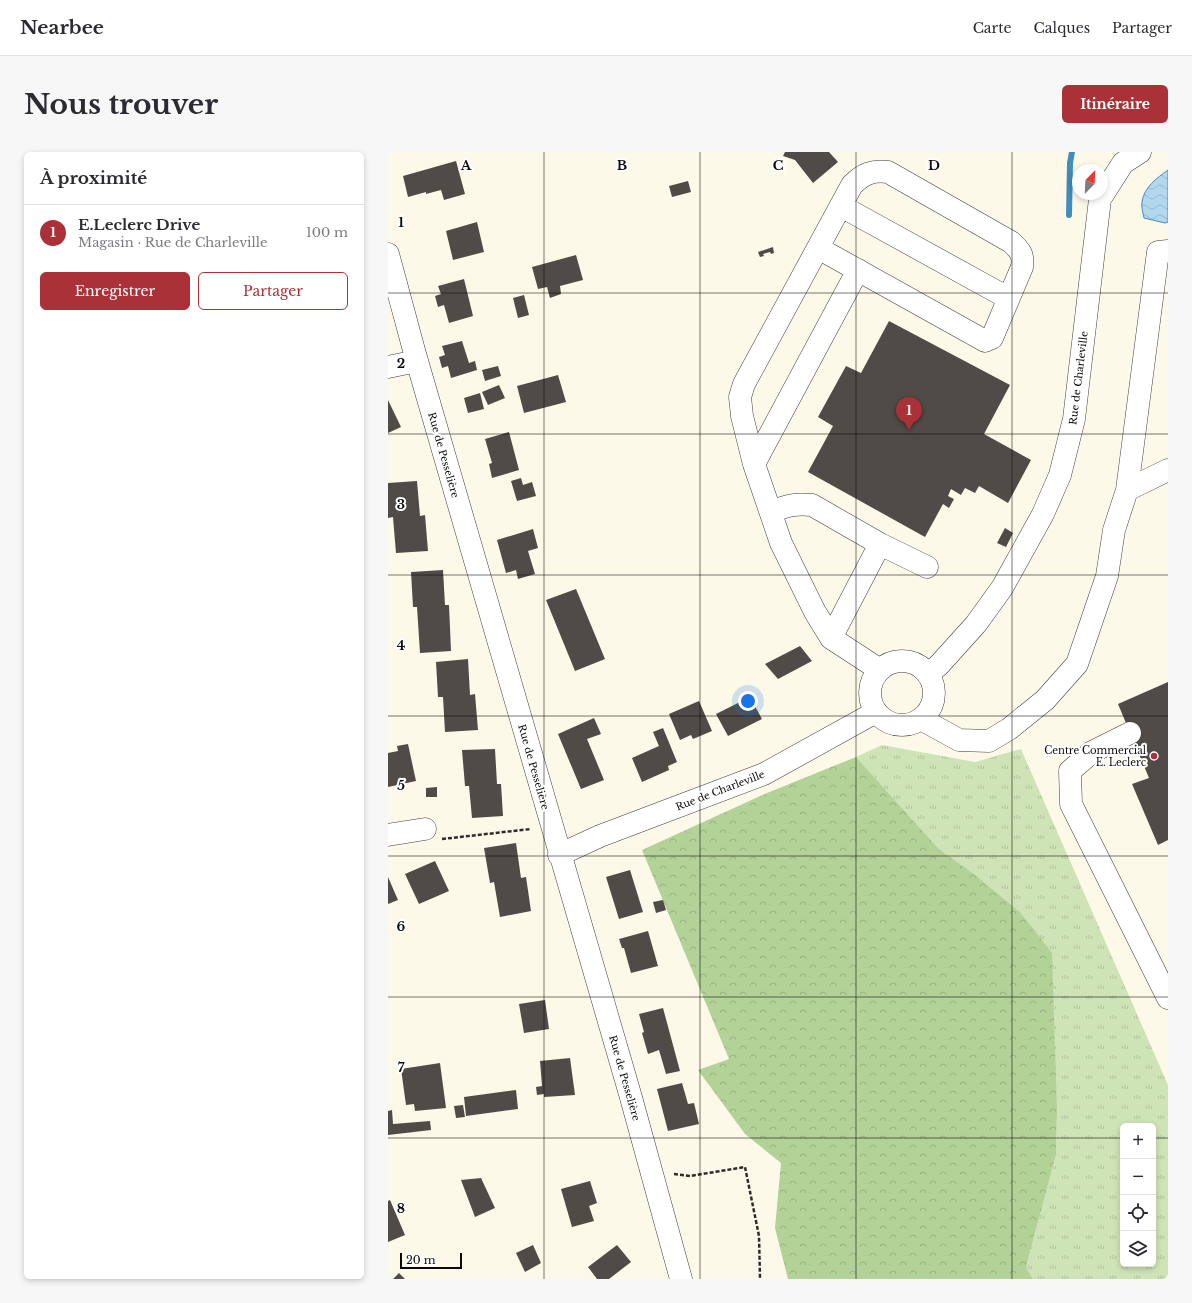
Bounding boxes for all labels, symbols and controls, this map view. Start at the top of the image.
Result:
text: Nearbee [20,16,104,39]
text: Carte [973,19,1012,37]
text: Calques [1034,19,1090,37]
text: Partager [1112,19,1172,37]
button: Itinéraire [1062,85,1168,123]
text: Nous trouver [24,87,218,122]
text: A [460,157,472,174]
text: B [617,157,627,174]
text: C [773,157,784,174]
text: D [928,157,940,174]
north arrow [1072,164,1108,200]
text: À proximité [40,168,147,189]
text: 1 [398,214,404,231]
text: E.Leclerc Drive [78,215,200,234]
text: 1 [50,224,56,241]
text: 100 m [306,224,348,241]
text: Magasin · Rue de Charleville [78,234,267,251]
button: Enregistrer [40,272,190,310]
button: Partager [198,272,348,310]
street label: Rue de Charleville [1066,330,1091,426]
text: 2 [397,355,405,372]
pin: 1 [896,397,922,430]
street label: Rue de Pesselière [425,411,462,500]
text: 3 [397,496,405,513]
text: 4 [397,637,406,654]
your location [738,691,758,711]
street label: Rue de Pesselière [515,723,552,812]
place label: Centre Commercial E. Leclerc [1044,744,1147,769]
marker: Centre Commercial E. Leclerc [1149,751,1159,761]
street label: Rue de Charleville [674,767,767,813]
text: 5 [397,777,405,794]
text: 6 [397,918,406,935]
street label: Rue de Pesselière [606,1034,643,1123]
text: 7 [398,1059,405,1076]
map controls [1120,1123,1156,1267]
button: + [1120,1123,1156,1159]
button: − [1120,1159,1156,1195]
button: locate [1120,1195,1156,1231]
text: 8 [397,1200,405,1217]
button: layers [1120,1231,1156,1267]
scale bar [400,1251,462,1270]
text: 20 m [406,1253,436,1267]

